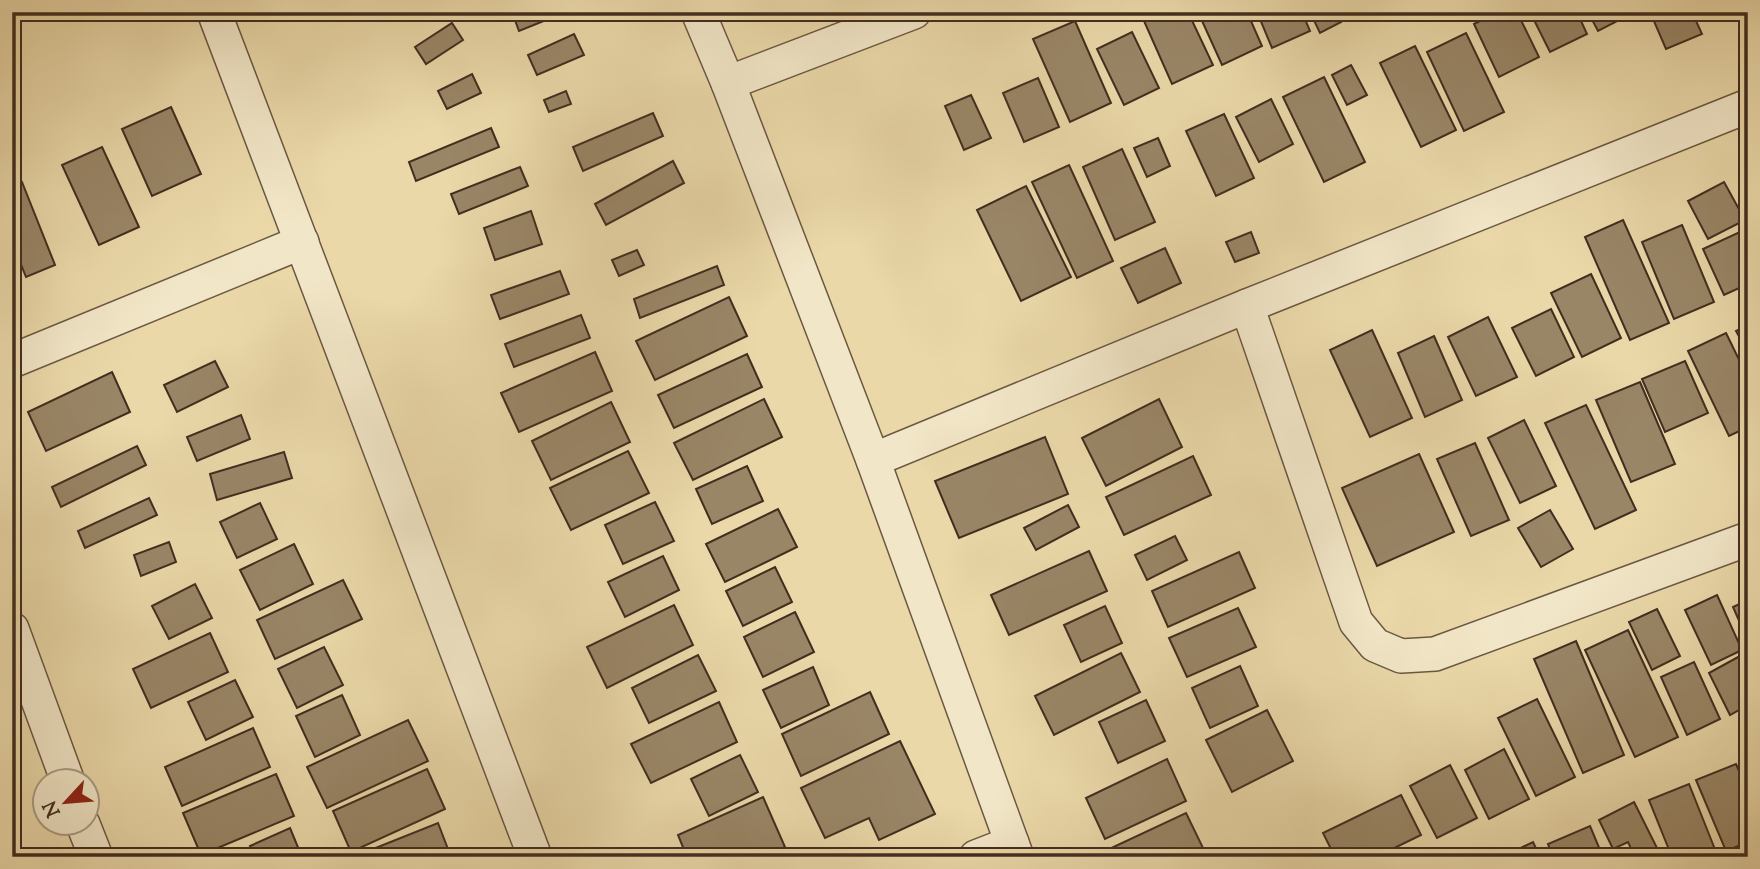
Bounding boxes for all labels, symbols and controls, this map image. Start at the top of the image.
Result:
north arrow [32,768,102,838]
text: N [38,796,68,821]

